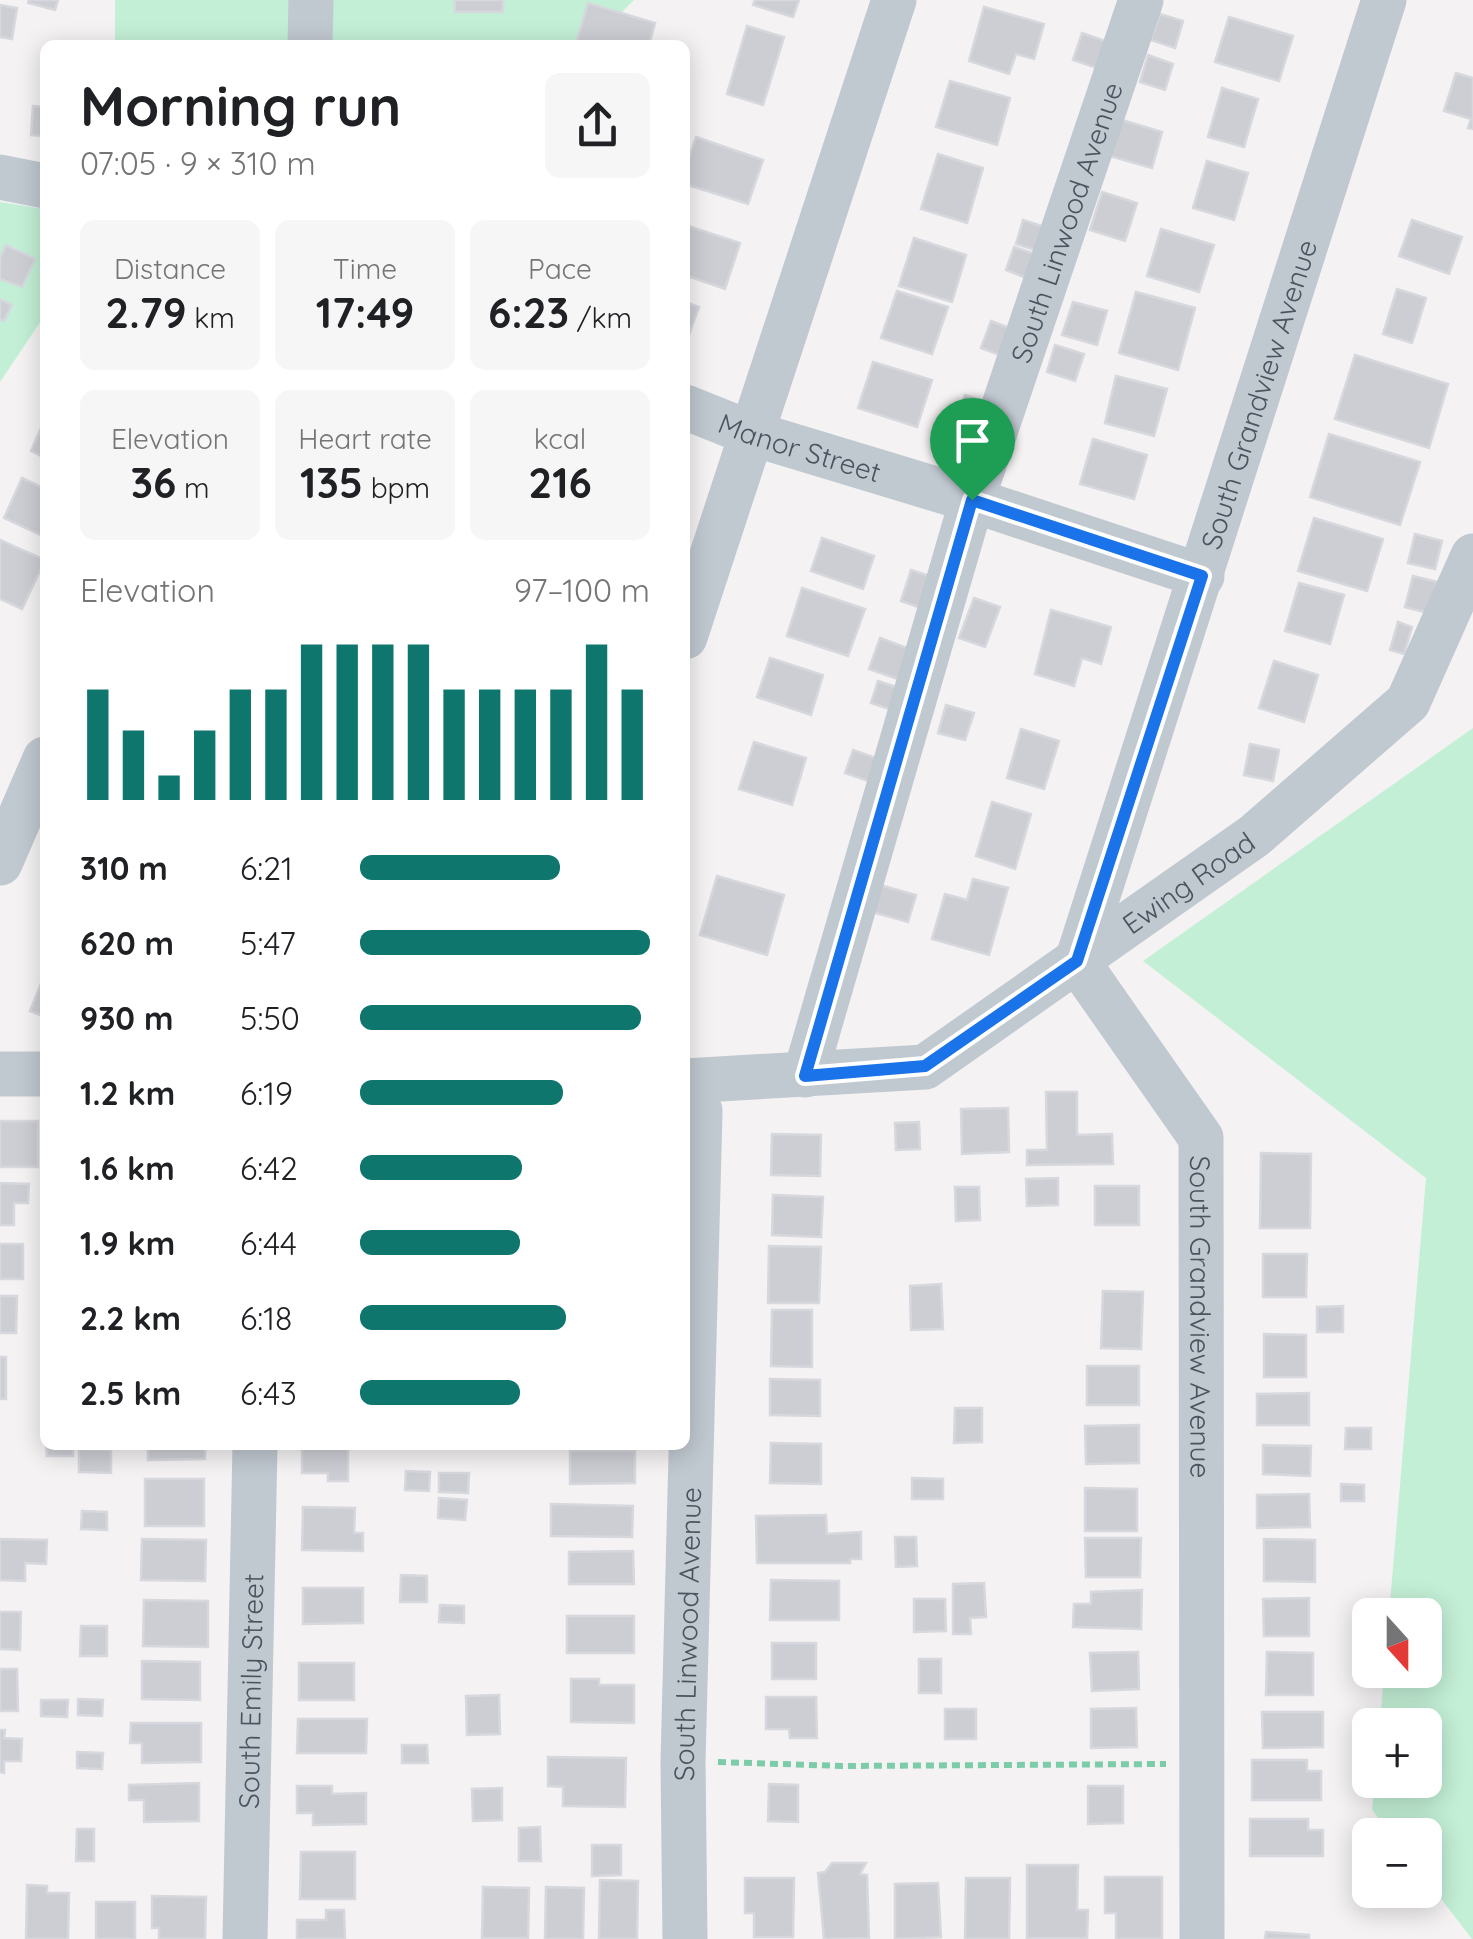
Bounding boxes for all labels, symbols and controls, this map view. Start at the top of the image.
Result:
text: Morning run [80,71,401,140]
button: share [545,73,650,178]
street label: South Linwood Avenue [1002,77,1130,367]
text: 07:05 · 9 × 310 m [80,143,316,183]
street label: South Grandview Avenue [1192,235,1324,553]
text: Distance [114,251,226,286]
text: Time [333,251,397,286]
text: Pace [528,251,592,286]
text: 2.79 [105,286,187,339]
text: 17:49 [316,286,414,339]
text: 6:23 [488,286,569,339]
text: km [187,300,235,335]
text: /km [569,300,632,335]
pin [930,398,1015,501]
street label: Manor Street [714,405,885,489]
icon: arrive [945,413,1000,468]
text: Elevation [111,421,229,456]
text: Heart rate [298,421,432,456]
text: kcal [534,421,586,456]
text: 36 [131,456,176,509]
text: 135 [300,456,363,509]
text: 216 [528,456,592,509]
text: m [176,470,209,505]
text: bpm [363,470,430,505]
text: Elevation [80,570,215,610]
text: 97–100 m [514,570,650,610]
street label: Ewing Road [1115,824,1261,941]
text: 310 m [80,848,168,888]
text: 6:21 [240,848,293,888]
text: 620 m [80,923,174,963]
text: 5:47 [240,923,296,963]
text: 930 m [80,998,173,1038]
text: 5:50 [240,998,300,1038]
text: 1.2 km [80,1073,175,1113]
text: 6:19 [240,1073,293,1113]
text: 1.6 km [80,1148,175,1188]
text: 6:42 [240,1148,298,1188]
street label: South Grandview Avenue [1184,1155,1219,1478]
text: 1.9 km [80,1223,175,1263]
text: 6:44 [240,1223,297,1263]
text: 2.2 km [80,1298,181,1338]
text: 6:18 [240,1298,292,1338]
text: 2.5 km [80,1373,181,1413]
text: 6:43 [240,1373,297,1413]
street label: South Linwood Avenue [665,1487,708,1781]
street label: South Emily Street [230,1573,270,1809]
north arrow [1352,1598,1442,1688]
map controls [1352,1598,1442,1908]
button: + [1352,1708,1442,1798]
button: − [1352,1818,1442,1908]

